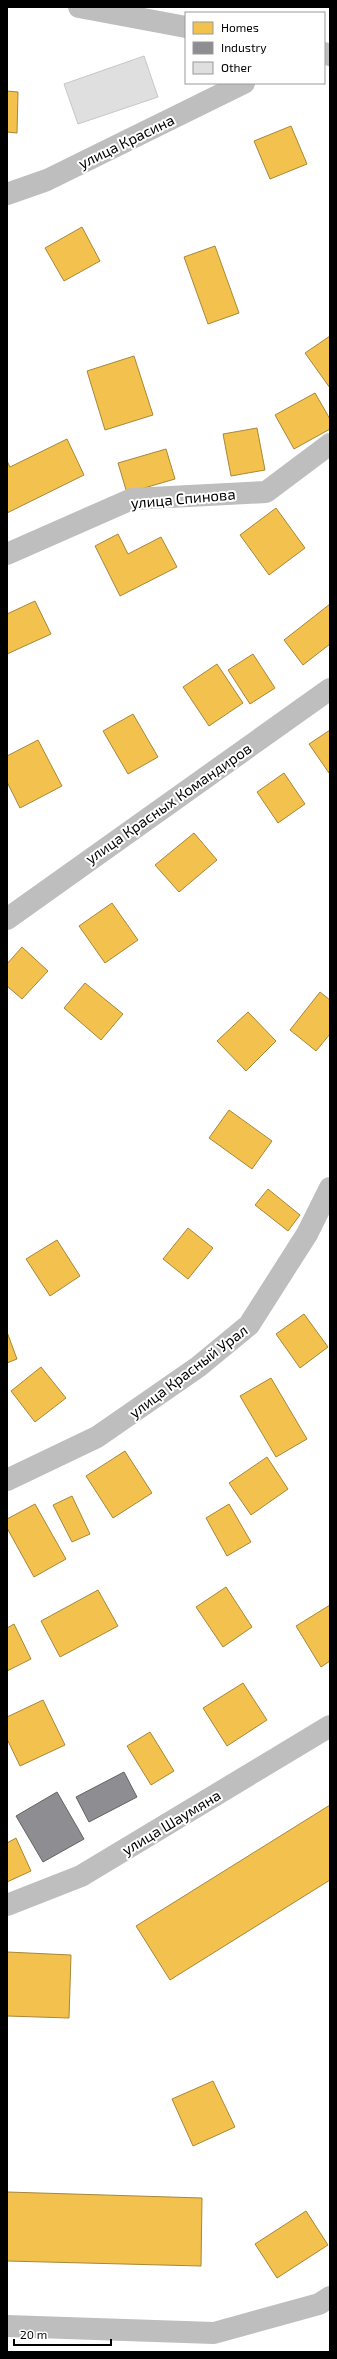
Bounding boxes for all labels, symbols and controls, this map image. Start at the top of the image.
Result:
legend [185,12,325,84]
text: Homes [221,20,259,34]
text: Industry [221,40,267,54]
text: Other [221,60,252,74]
street label: улица Красина [75,110,177,173]
street label: улица Спинова [130,484,236,513]
street label: улица Красных Командиров [82,739,255,868]
street label: улица Красный Урал [125,1321,251,1422]
street label: улица Шаумяна [118,1785,224,1859]
scale bar [14,2321,111,2347]
text: 20 m [20,2327,47,2341]

